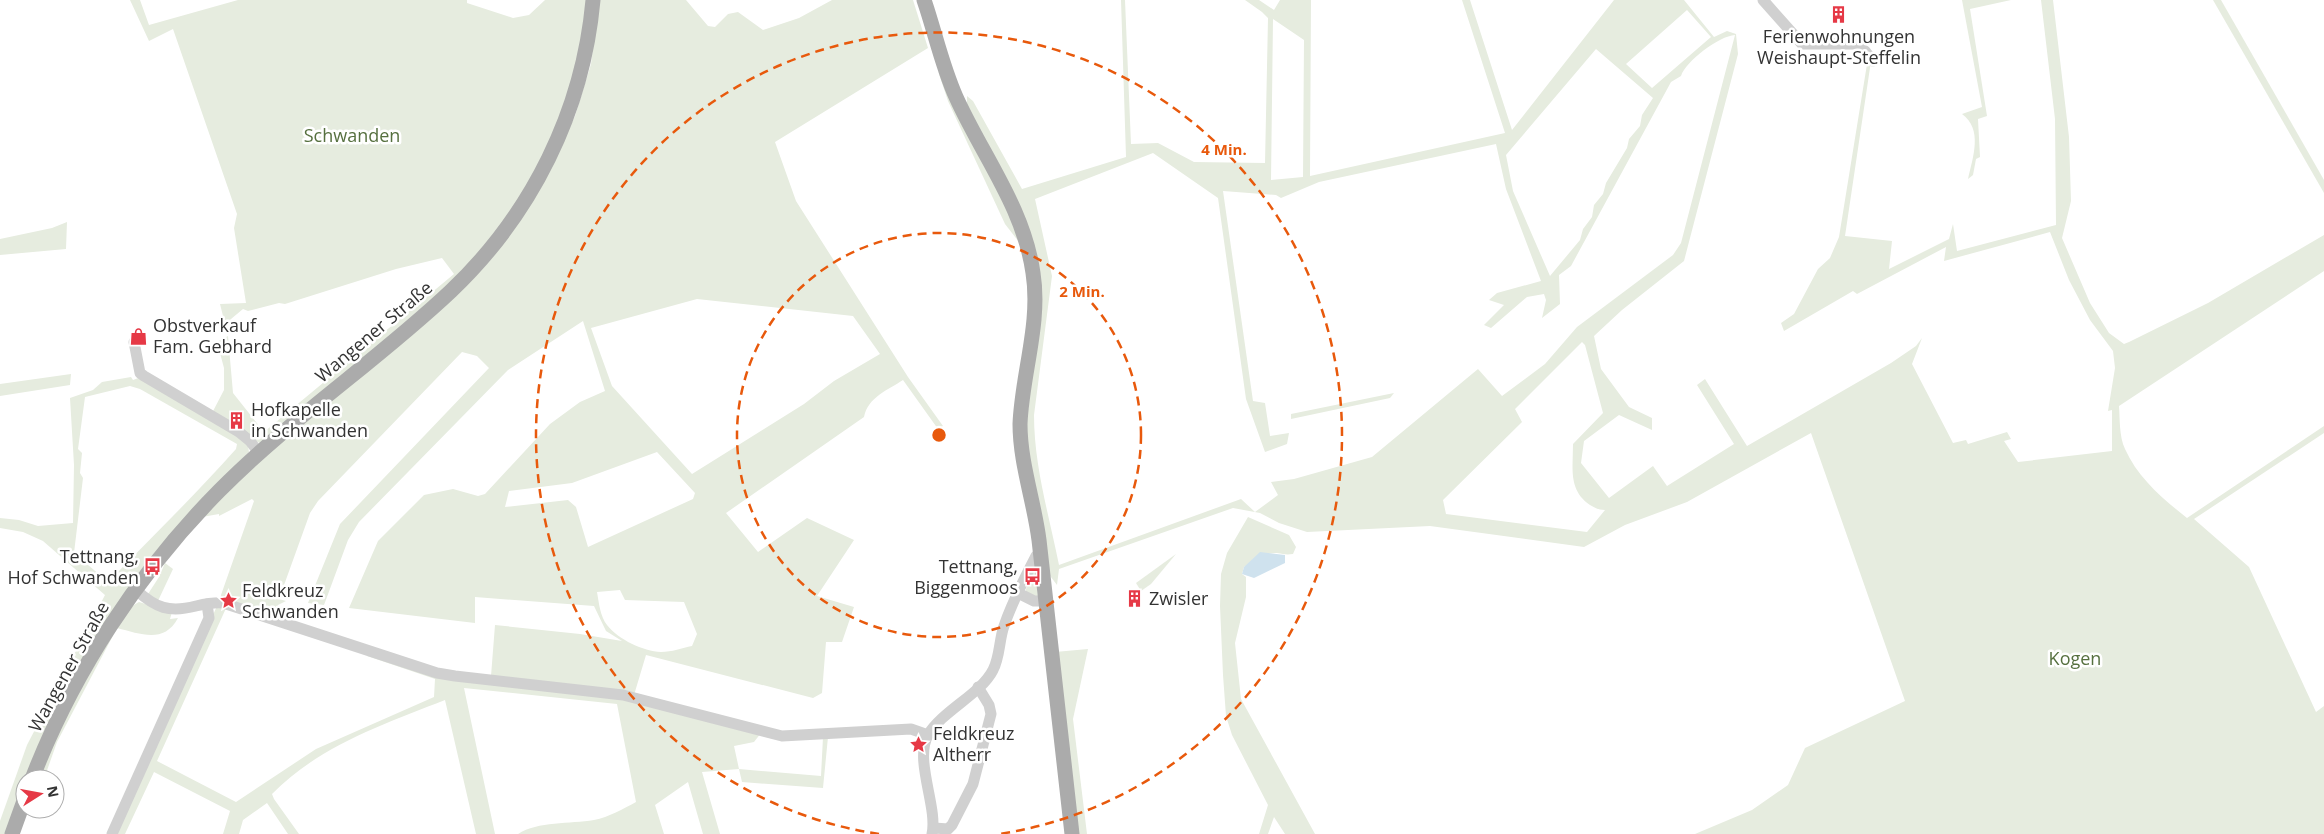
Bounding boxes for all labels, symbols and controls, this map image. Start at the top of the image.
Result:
building icon: Ferienwohnungen Weishaupt-Steffelin [1829,4,1849,24]
place label: Ferienwohnungen Weishaupt-Steffelin [1757,24,1921,69]
park label: Schwanden [304,123,400,147]
text: 4 Min. [1201,139,1247,159]
street label: Wangener Straße [310,275,437,387]
text: 2 Min. [1059,281,1105,301]
place label: Obstverkauf Fam. Gebhard [153,313,272,358]
shop icon: Obstverkauf Fam. Gebhard [129,326,149,346]
place label: Hofkapelle in Schwanden [251,397,368,442]
building icon: Hofkapelle in Schwanden [227,410,247,430]
centre of rings [930,426,948,444]
place label: Tettnang, Hof Schwanden [7,544,139,589]
place label: Tettnang, Biggenmoos [914,554,1018,599]
bus stop icon: Tettnang, Hof Schwanden [143,557,163,577]
bus stop icon: Tettnang, Biggenmoos [1022,567,1042,587]
place label: Feldkreuz Schwanden [242,578,339,623]
place label: Zwisler [1149,586,1209,610]
building icon: Zwisler [1125,589,1145,609]
place icon: Feldkreuz Schwanden [218,591,238,611]
street label: Wangener Straße [22,597,114,736]
park label: Kogen [2049,646,2101,670]
place label: Feldkreuz Altherr [933,721,1014,766]
place icon: Feldkreuz Altherr [909,734,929,754]
north arrow [15,769,65,819]
text: N [43,784,64,799]

